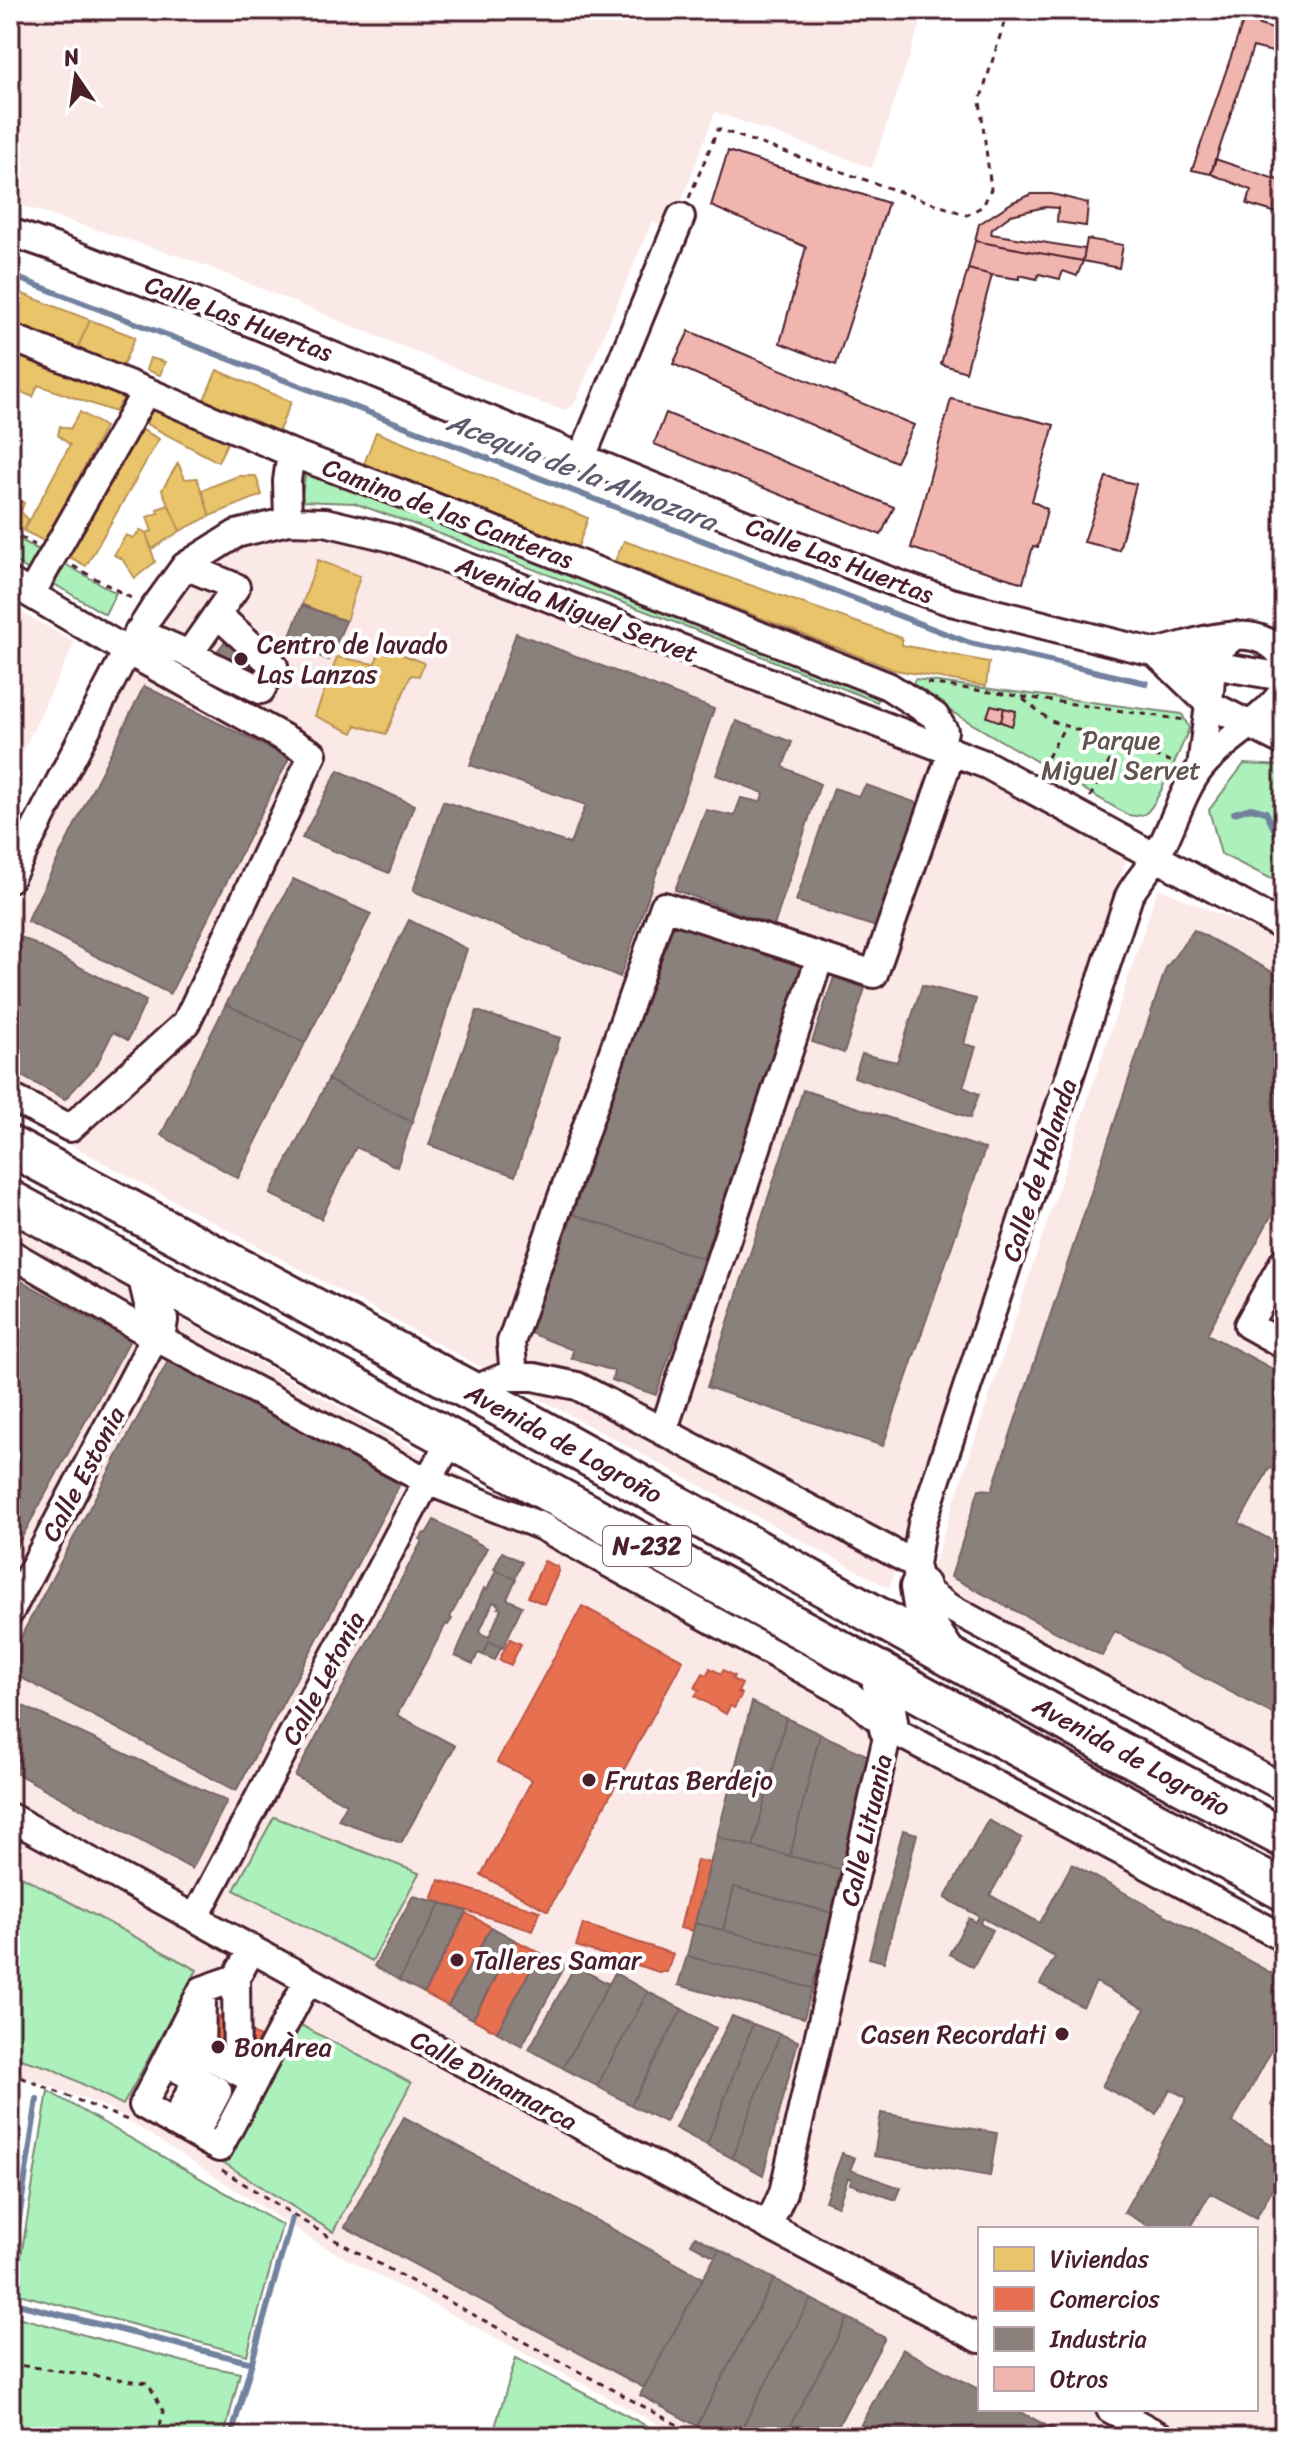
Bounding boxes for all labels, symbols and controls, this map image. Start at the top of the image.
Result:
north arrow [36,36,116,116]
text: N [59,36,84,78]
street label: Calle Las Huertas [138,261,340,375]
water label: Acequia de la Almozara [439,397,726,546]
street label: Camino de las Canteras [316,444,581,582]
street label: Calle Las Huertas [739,503,941,617]
street label: Avenida Miguel Servet [448,541,705,676]
place label: Centro de lavado Las Lanzas [257,621,448,697]
marker: Centro de lavado Las Lanzas [232,650,250,668]
park label: Parque Miguel Servet [1041,717,1201,793]
street label: Calle de Holanda [988,1073,1090,1267]
street label: Avenida de Logroño [456,1369,671,1516]
street label: Calle Estonia [28,1397,138,1550]
road number: N-232 [603,1526,691,1566]
street label: Calle Letonia [268,1602,378,1754]
street label: Avenida de Logroño [1024,1682,1239,1829]
street label: Calle Lituania [826,1749,906,1911]
place label: Frutas Berdejo [605,1757,773,1803]
marker: Frutas Berdejo [580,1771,598,1789]
place label: Talleres Samar [473,1937,643,1983]
marker: Talleres Samar [448,1951,466,1969]
place label: Casen Recordati [861,2011,1047,2057]
street label: Calle Dinamarca [402,2017,586,2143]
place label: BonÀrea [234,2024,332,2070]
marker: Casen Recordati [1053,2025,1071,2043]
marker: BonÀrea [209,2038,227,2056]
legend [978,2227,1258,2411]
text: Viviendas [1050,2238,1150,2280]
text: Comercios [1050,2278,1161,2320]
text: Industria [1049,2318,1147,2360]
text: Otros [1050,2358,1108,2400]

